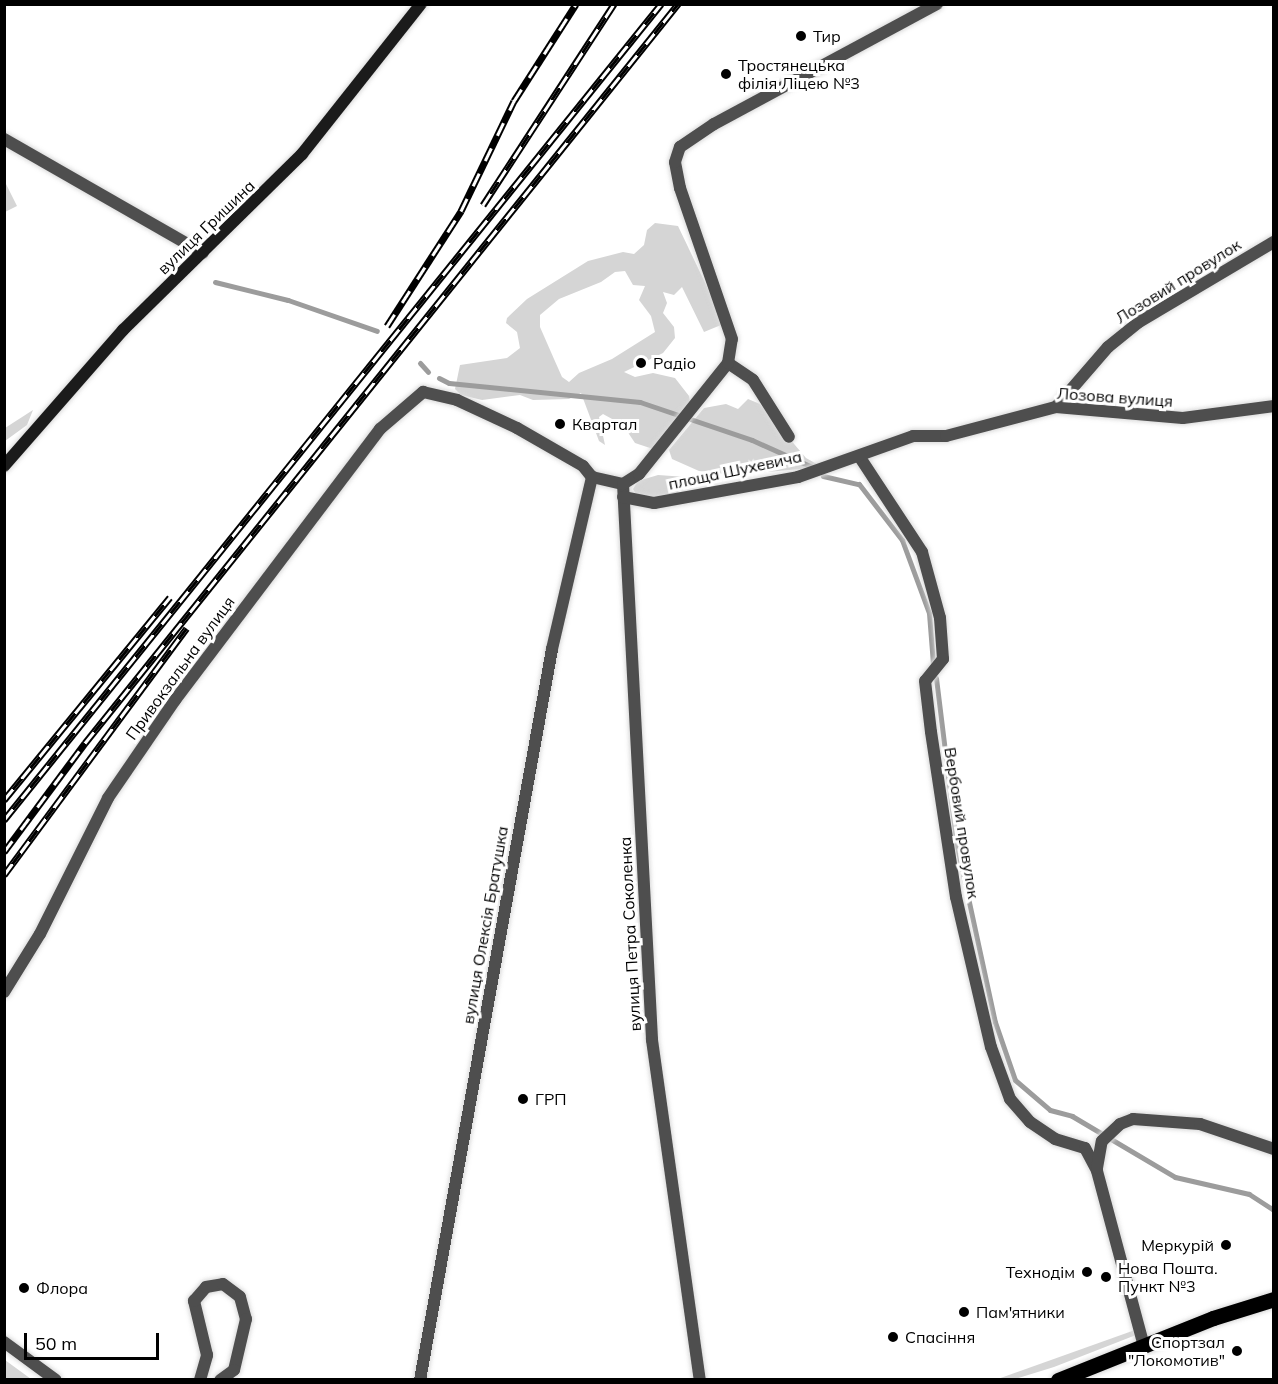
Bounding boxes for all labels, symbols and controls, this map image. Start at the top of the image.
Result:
place label: Тир [813,26,841,46]
marker: Тир [794,29,808,43]
place label: Тростянецька філія Ліцею №3 [738,55,860,93]
marker: Тростянецька філія Ліцею №3 [719,67,733,81]
street label: вулиця Гришина [153,176,259,278]
street label: Лозовий провулок [1112,235,1244,327]
place label: Радіо [653,353,696,373]
marker: Радіо [634,356,648,370]
street label: Лозова вулиця [1056,383,1174,411]
place label: Квартал [572,414,637,434]
marker: Квартал [553,417,567,431]
street label: площа Шухевича [666,446,804,494]
street label: Привокзальна вулиця [122,593,238,743]
street label: Вербовий провулок [941,746,983,900]
street label: вулиця Олексія Братушка [458,825,512,1025]
street label: вулиця Петра Соколенка [615,836,645,1032]
place label: ГРП [535,1089,567,1109]
marker: ГРП [516,1092,530,1106]
place label: Меркурій [1141,1235,1214,1255]
marker: Меркурій [1219,1238,1233,1252]
place label: Нова Пошта. Пункт №3 [1118,1258,1218,1296]
place label: Технодім [1006,1262,1075,1282]
marker: Технодім [1080,1265,1094,1279]
marker: Нова Пошта. Пункт №3 [1099,1270,1113,1284]
place label: Флора [36,1278,88,1298]
marker: Флора [17,1281,31,1295]
place label: Пам'ятники [976,1302,1065,1322]
marker: Пам'ятники [957,1305,971,1319]
scale bar [27,1321,162,1359]
place label: Спасіння [905,1327,975,1347]
marker: Спасіння [886,1330,900,1344]
text: 50 m [35,1332,77,1355]
place label: Спортзал "Локомотив" [1128,1332,1225,1370]
marker: Спортзал "Локомотив" [1230,1344,1244,1358]

